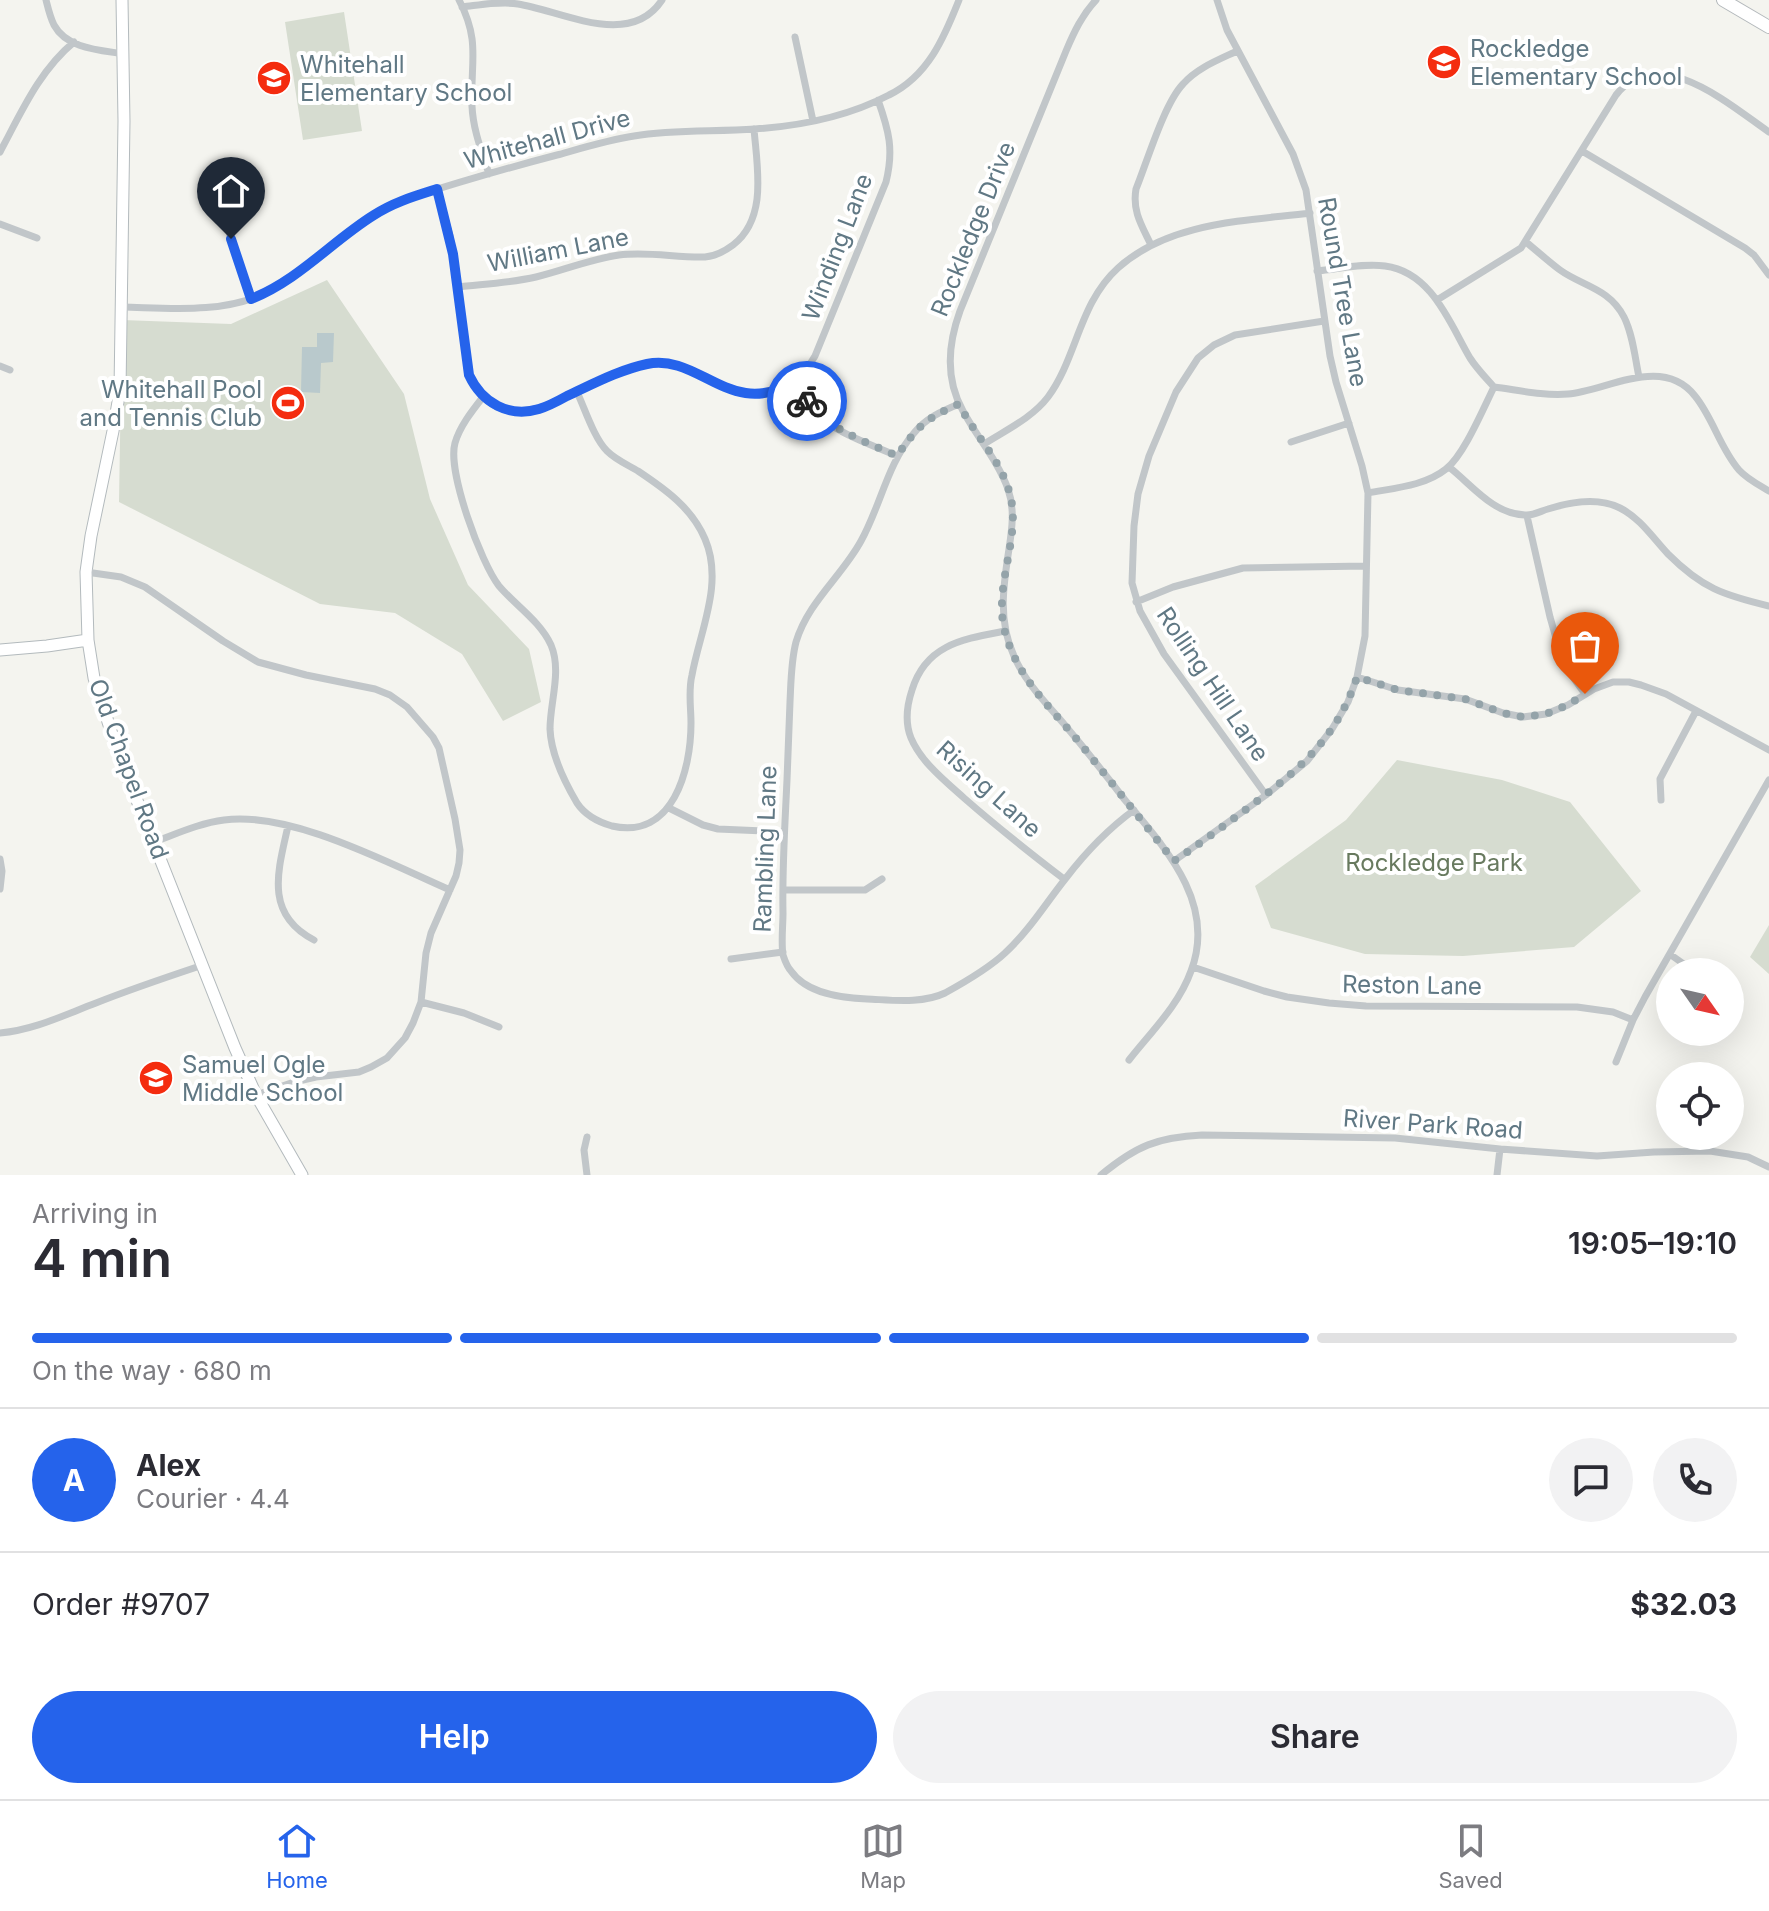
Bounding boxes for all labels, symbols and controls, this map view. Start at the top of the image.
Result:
place label: Rockledge Elementary School [1470,34,1682,91]
school or university icon: Rockledge Elementary School [1425,43,1463,81]
place label: Whitehall Elementary School [300,50,512,107]
school or university icon: Whitehall Elementary School [255,59,293,97]
street label: Whitehall Drive [461,103,633,175]
street label: Rockledge Drive [925,137,1021,321]
pin [197,157,265,239]
icon: home [209,169,253,213]
street label: Winding Lane [796,169,878,325]
street label: Round Tree Lane [1312,195,1374,389]
street label: William Lane [485,222,631,278]
courier [767,361,847,441]
place label: Whitehall Pool and Tennis Club [79,375,262,432]
icon: bike [785,379,829,423]
sports icon: Whitehall Pool and Tennis Club [269,384,307,422]
street label: Rolling Hill Lane [1151,601,1275,767]
pin [1551,612,1619,694]
icon: bag [1563,624,1607,668]
street label: Old Chapel Road [83,675,175,863]
street label: Rising Lane [931,735,1047,843]
street label: Rambling Lane [748,765,782,933]
park label: Rockledge Park [1345,848,1523,877]
north arrow [1656,958,1744,1046]
map controls [1656,958,1744,1150]
street label: Reston Lane [1342,969,1482,1001]
place label: Samuel Ogle Middle School [182,1050,343,1107]
school or university icon: Samuel Ogle Middle School [137,1059,175,1097]
button: locate [1656,1062,1744,1150]
street label: River Park Road [1342,1103,1524,1145]
text: Arriving in [32,1198,158,1229]
text: 19:05–19:10 [1568,1225,1737,1261]
text: 4 min [32,1227,172,1290]
text: On the way · 680 m [32,1355,272,1386]
button: chat [1549,1438,1633,1522]
button: phone [1653,1438,1737,1522]
text: Alex [136,1447,201,1483]
text: A [63,1462,85,1498]
text: Courier · 4.4 [136,1483,290,1514]
text: Order #9707 [32,1586,210,1622]
text: $32.03 [1630,1586,1737,1622]
button: Help [32,1691,877,1783]
button: Share [893,1691,1737,1783]
tab: Home [266,1819,328,1893]
tab: Map [860,1819,906,1893]
tab: Saved [1438,1819,1503,1893]

